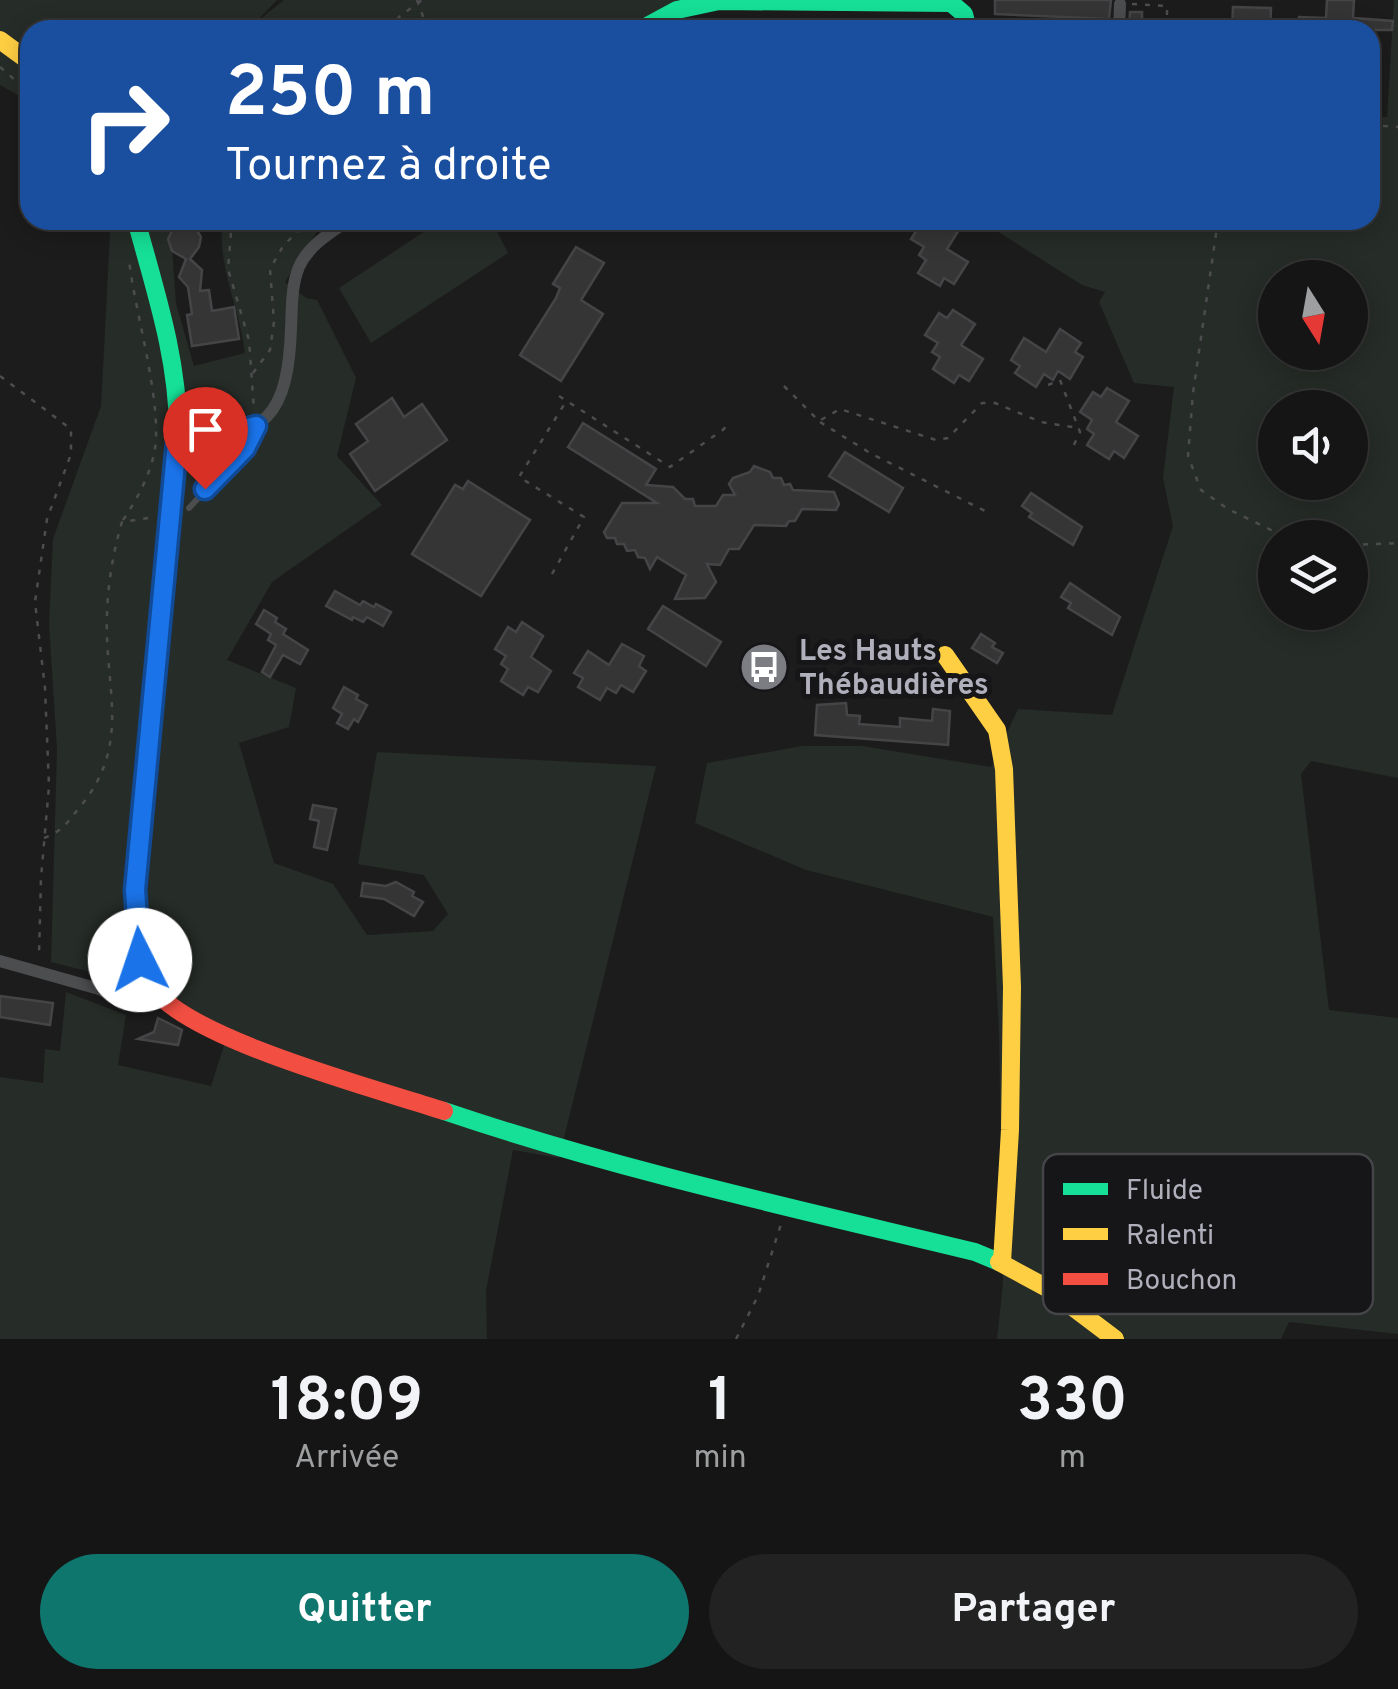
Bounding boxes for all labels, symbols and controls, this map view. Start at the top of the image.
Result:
text: 250 m [225,52,435,141]
icon: right [60,60,190,190]
text: Tournez à droite [225,139,552,196]
north arrow [1258,260,1368,370]
map controls [1258,260,1368,630]
pin [163,387,248,490]
button: sound [1258,390,1368,500]
icon: arrive [178,402,233,457]
button: layers [1258,520,1368,630]
place label: Les Hauts Thébaudières [799,634,989,705]
bus stop icon: Les Hauts Thébaudières [738,641,790,693]
position arrow [88,908,192,1012]
legend [1043,1154,1373,1314]
text: Fluide [1126,1174,1203,1210]
text: Ralenti [1126,1219,1214,1255]
text: Bouchon [1126,1264,1237,1300]
text: 18:09 [270,1366,423,1442]
text: 1 [708,1366,732,1442]
text: 330 [1017,1366,1128,1442]
text: Arrivée [294,1439,399,1479]
text: min [693,1439,747,1479]
text: m [1059,1439,1086,1479]
button: Quitter [40,1554,689,1669]
button: Partager [709,1554,1358,1669]

